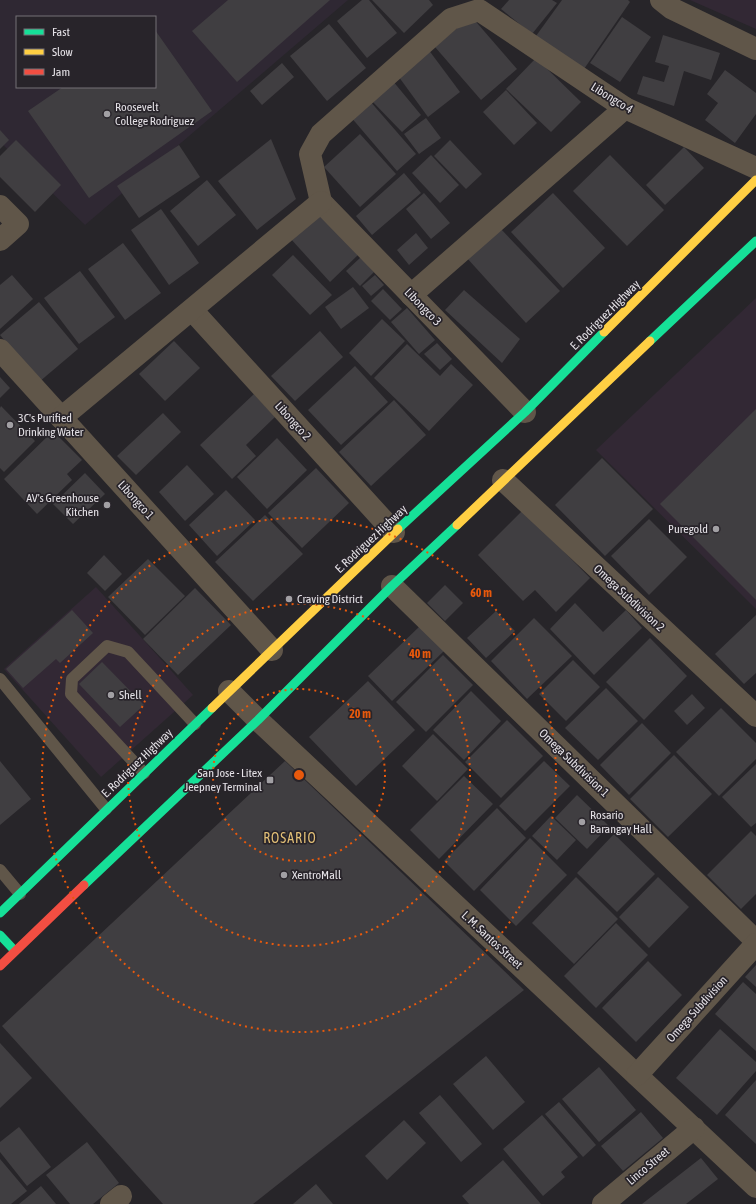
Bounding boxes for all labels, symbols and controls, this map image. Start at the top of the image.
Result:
legend [16,16,156,88]
text: Fast [52,25,70,39]
text: Slow [52,45,73,59]
text: Jam [52,65,70,79]
street label: Libongco 4 [588,80,636,117]
place label: Roosevelt College Rodriguez [115,100,195,128]
marker: Roosevelt College Rodriguez [102,109,112,119]
street label: E. Rodriguez Highway [567,277,643,353]
street label: Libongco 3 [402,285,444,329]
street label: Libongco 2 [272,399,314,443]
place label: 3C's Purified Drinking Water [18,411,84,439]
marker: 3C's Purified Drinking Water [5,420,15,430]
street label: Libongco 1 [115,478,157,522]
place label: AV's Greenhouse Kitchen [26,491,99,519]
marker: AV's Greenhouse Kitchen [102,500,112,510]
street label: E. Rodriguez Highway [332,502,410,576]
place label: Puregold [668,522,708,536]
marker: Puregold [711,524,721,534]
street label: Omega Subdivision 2 [591,562,667,634]
text: 60 m [470,586,492,600]
place label: Craving District [297,592,364,606]
marker: Craving District [284,594,294,604]
text: 40 m [408,647,431,661]
place label: Shell [119,688,142,702]
marker: Shell [106,690,116,700]
text: 20 m [349,707,371,721]
street label: E. Rodriguez Highway [99,726,175,800]
street label: Omega Subdivision 1 [536,726,612,800]
place label: San Jose - Litex Jeepney Terminal [184,766,263,794]
centre of rings [292,768,306,782]
marker: San Jose - Litex Jeepney Terminal [265,775,275,785]
place label: Rosario Barangay Hall [590,808,653,836]
marker: Rosario Barangay Hall [577,817,587,827]
district label: ROSARIO [263,830,317,846]
place label: XentroMall [292,868,342,882]
marker: XentroMall [279,870,289,880]
street label: L. M. Santos Street [459,908,526,972]
street label: Omega Subdivision [664,973,730,1045]
street label: Linco Street [624,1144,673,1188]

